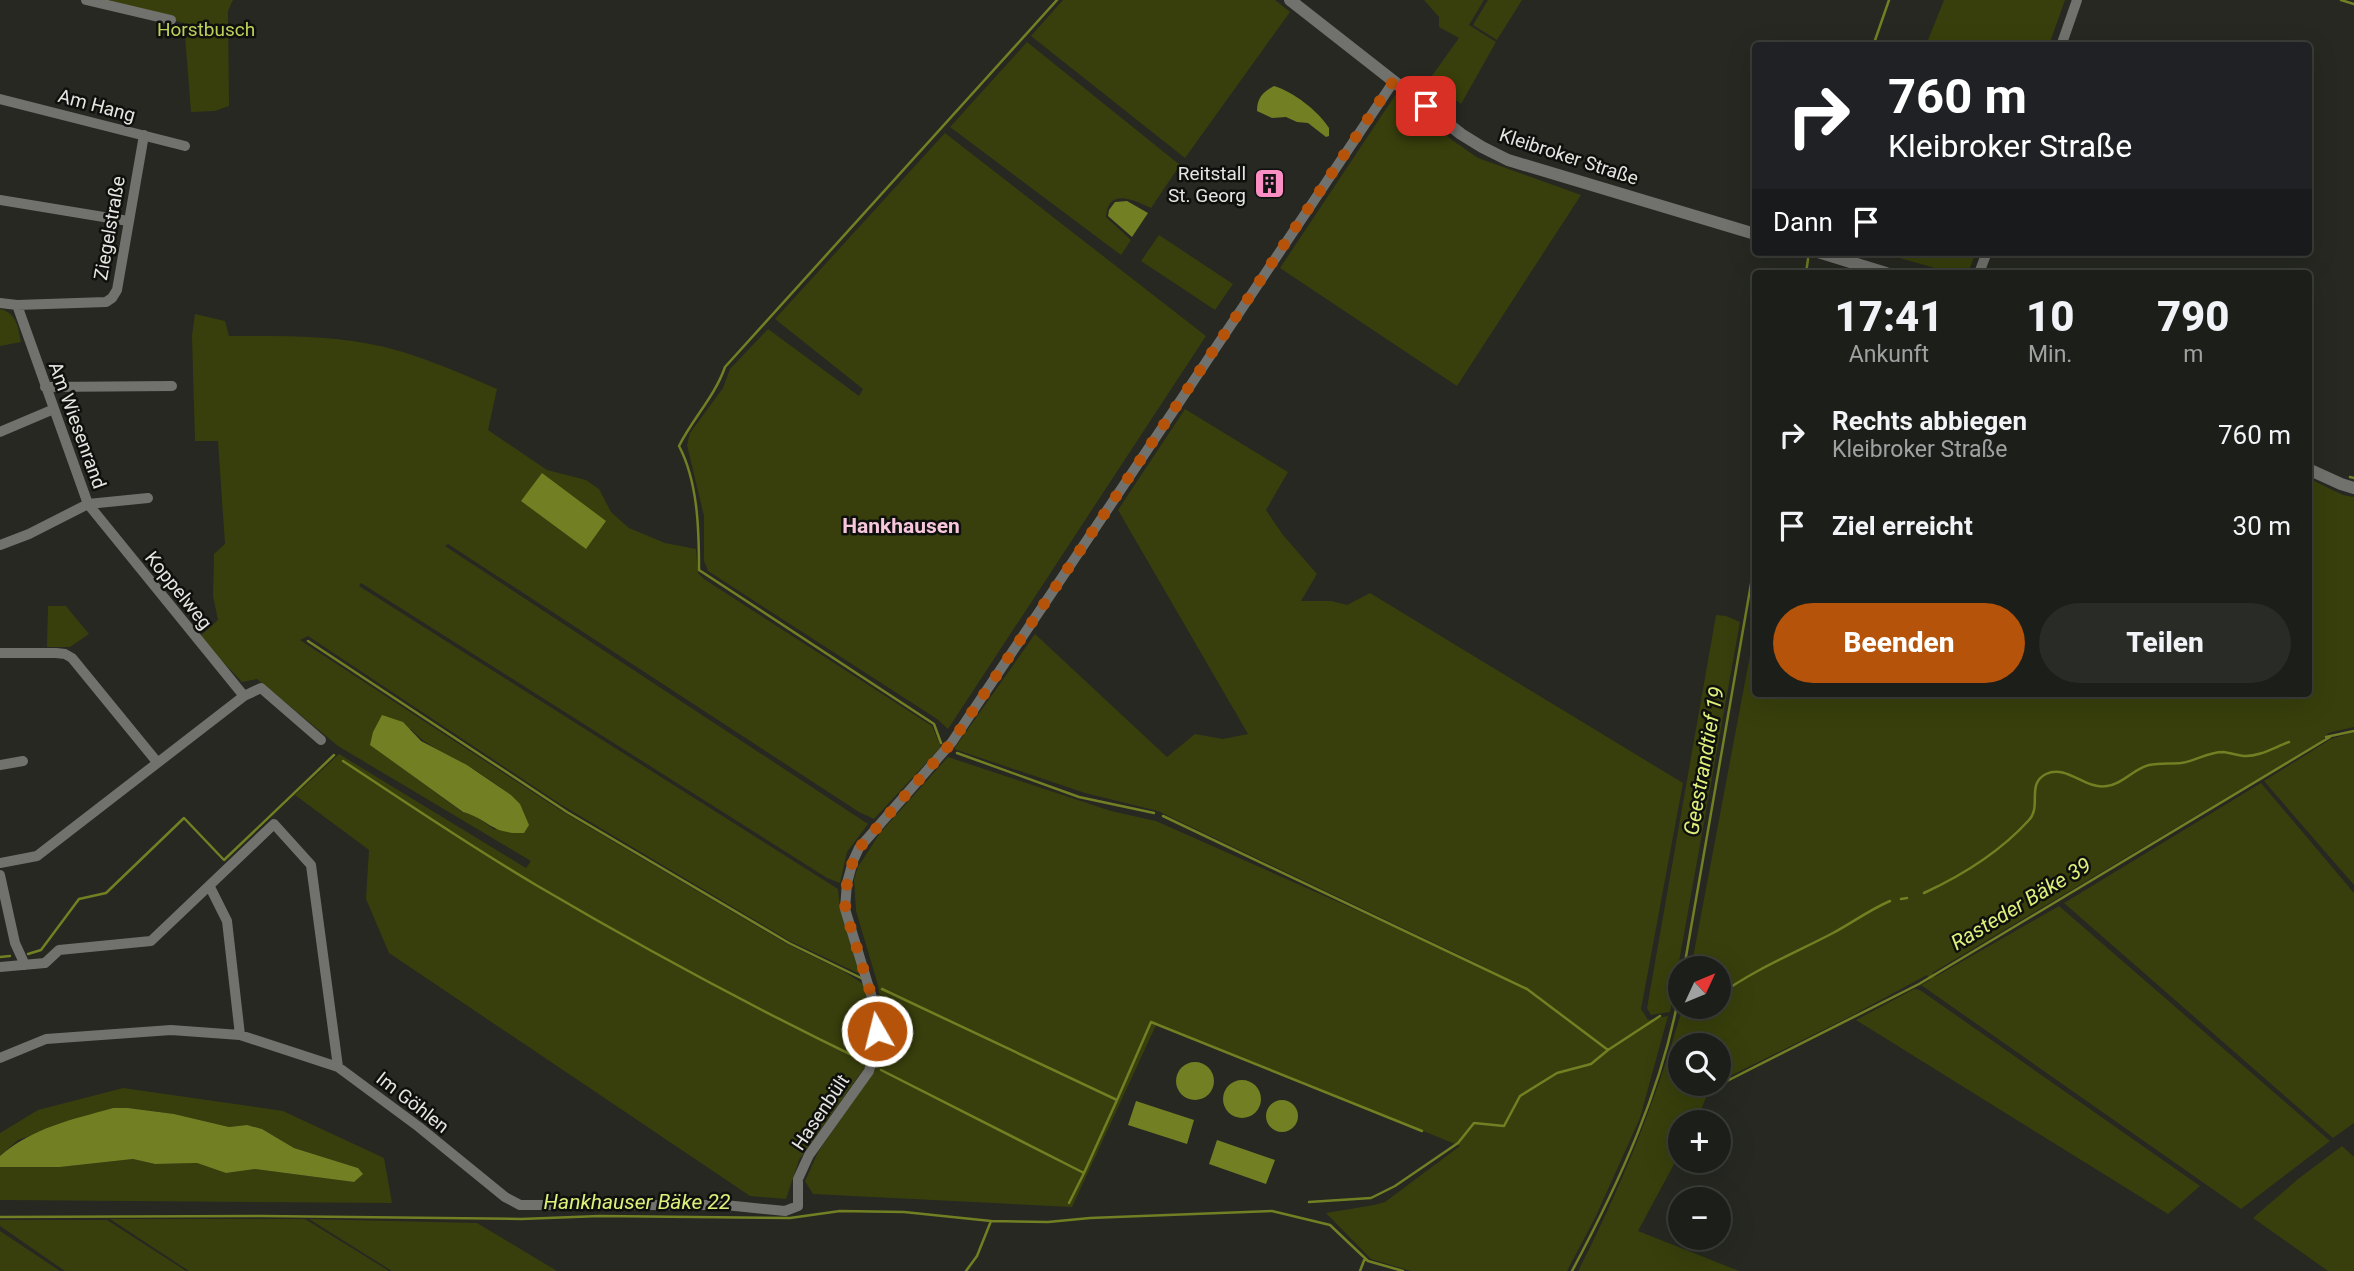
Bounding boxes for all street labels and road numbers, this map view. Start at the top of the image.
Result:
street label: Am Hang [56,84,138,127]
street label: Kleibroker Straße [1496,123,1641,190]
street label: Ziegelstraße [89,174,130,282]
street label: Am Wiesenrand [44,359,111,492]
street label: Koppelweg [140,547,217,634]
street label: Im Göhlen [372,1067,454,1138]
street label: Hasenbült [787,1070,854,1154]

